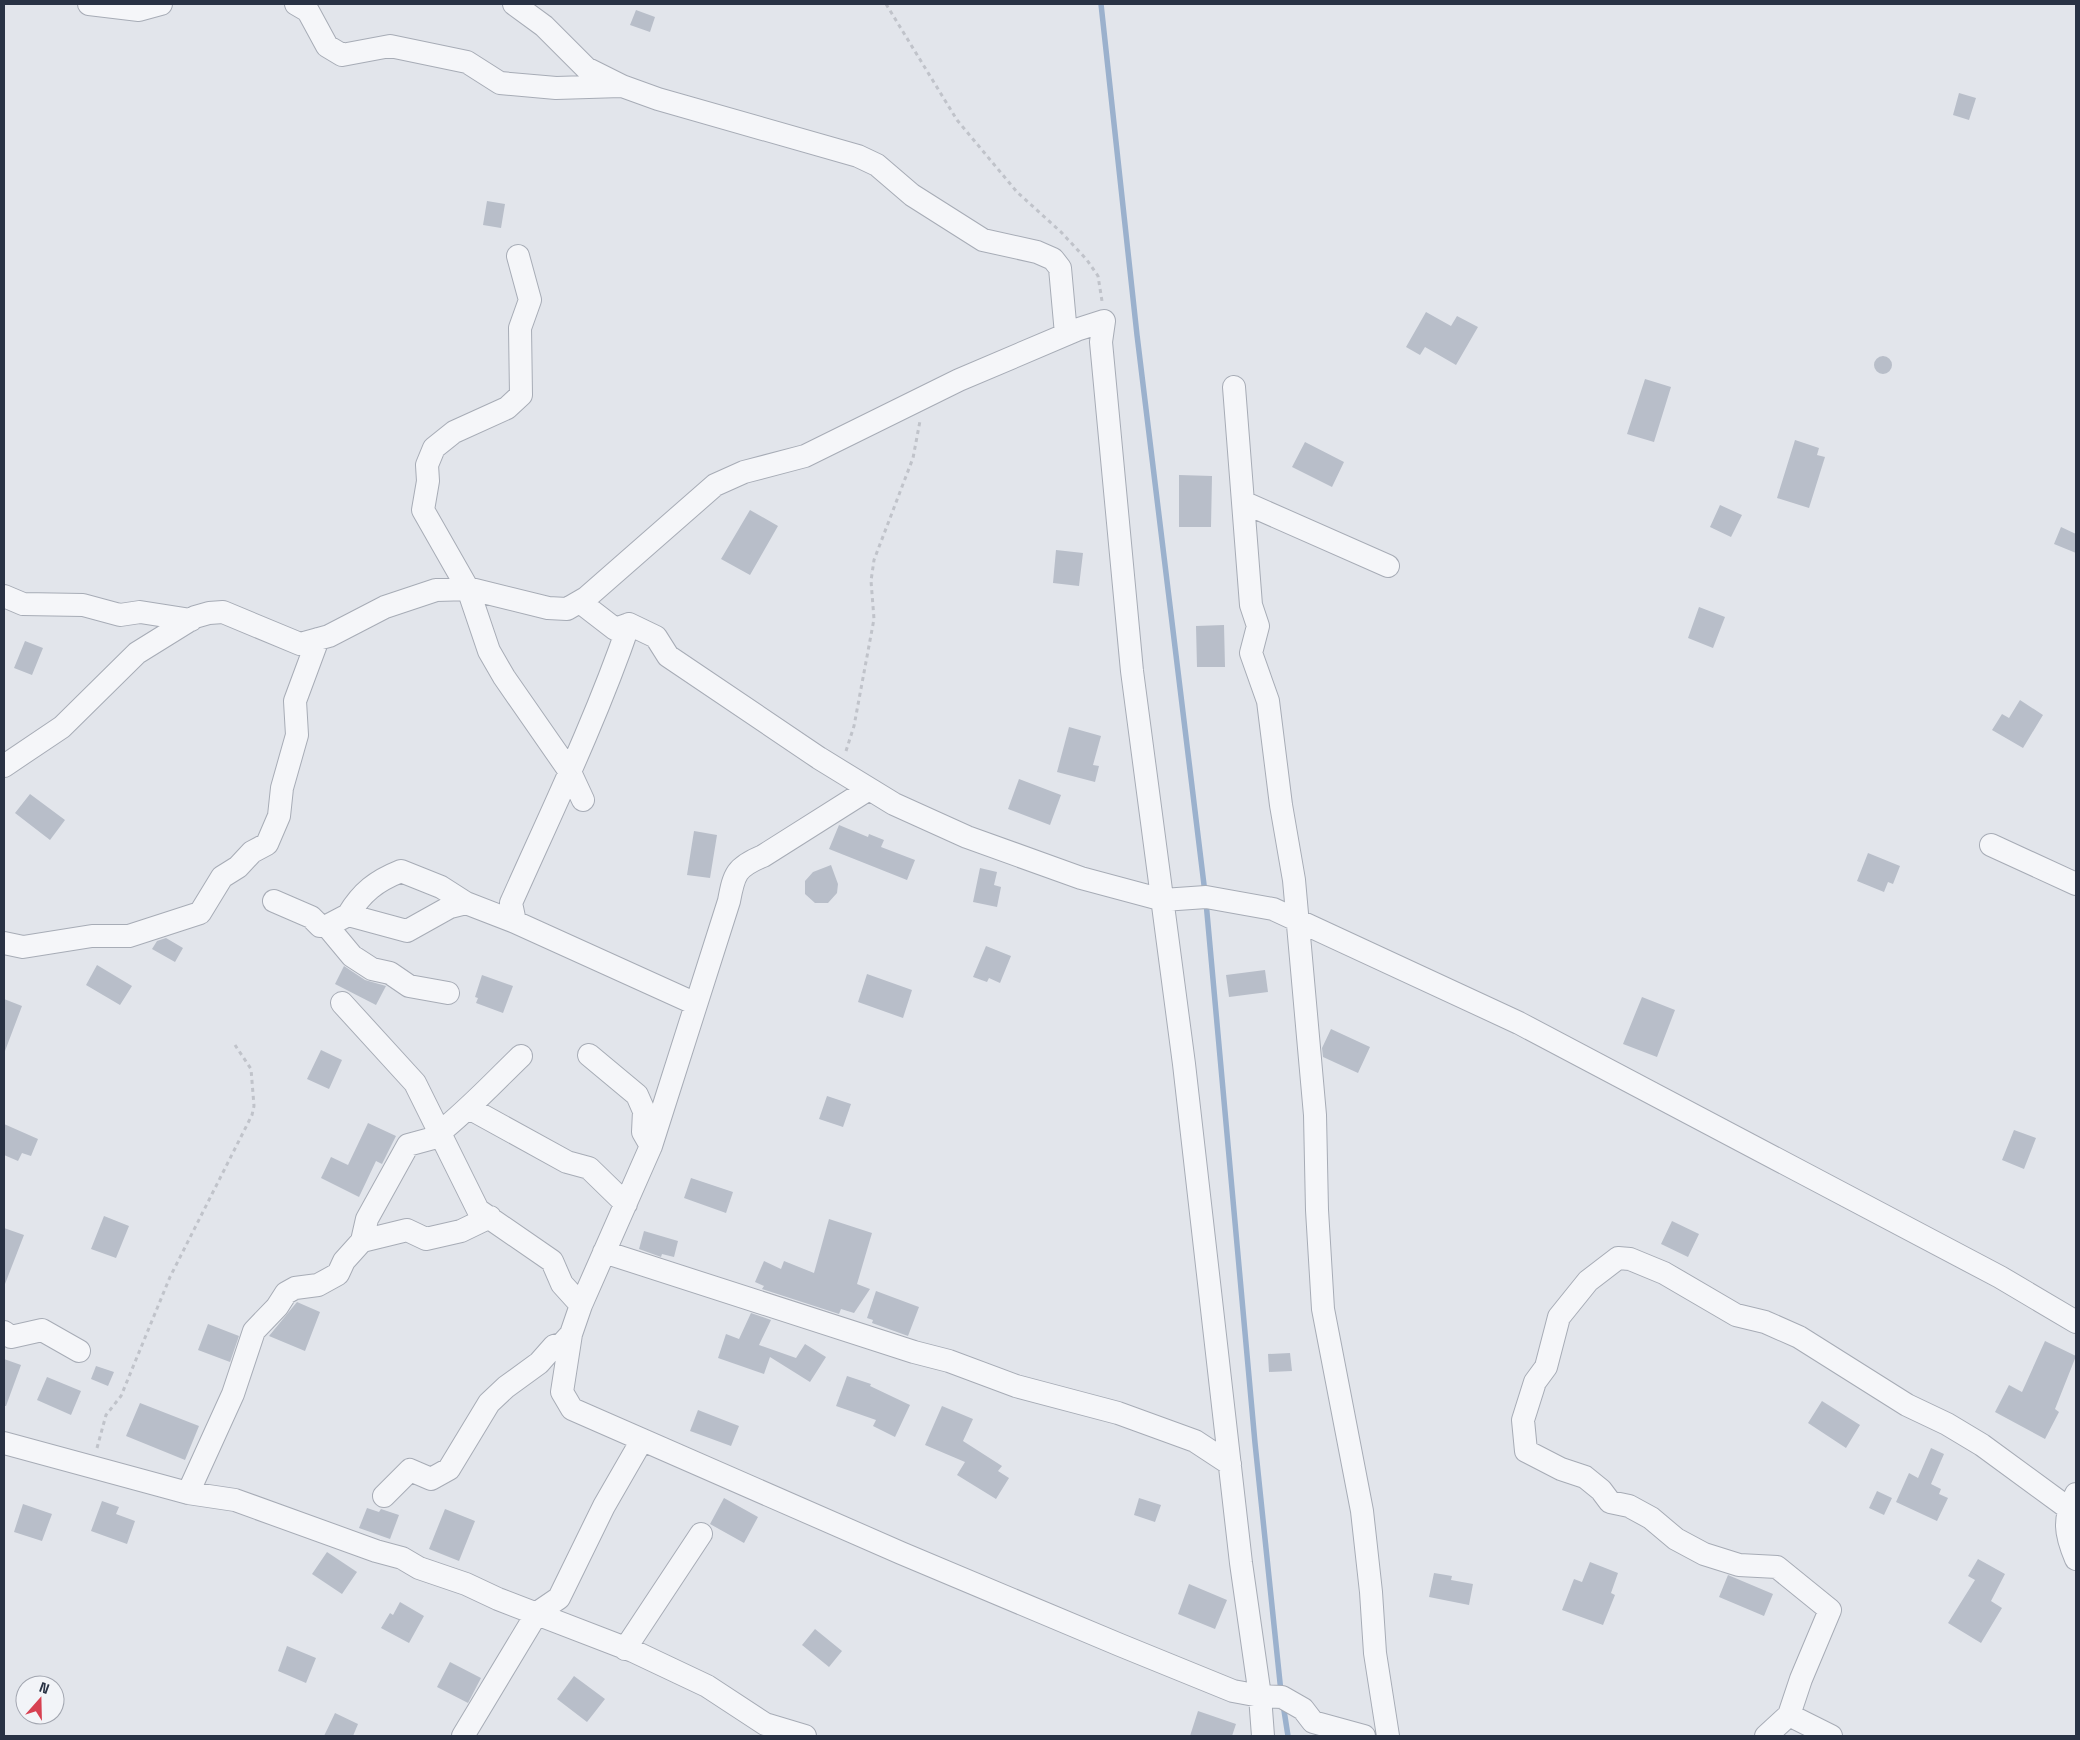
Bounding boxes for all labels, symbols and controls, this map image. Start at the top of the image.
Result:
north arrow [15,1675,65,1725]
text: N [37,1678,52,1698]

